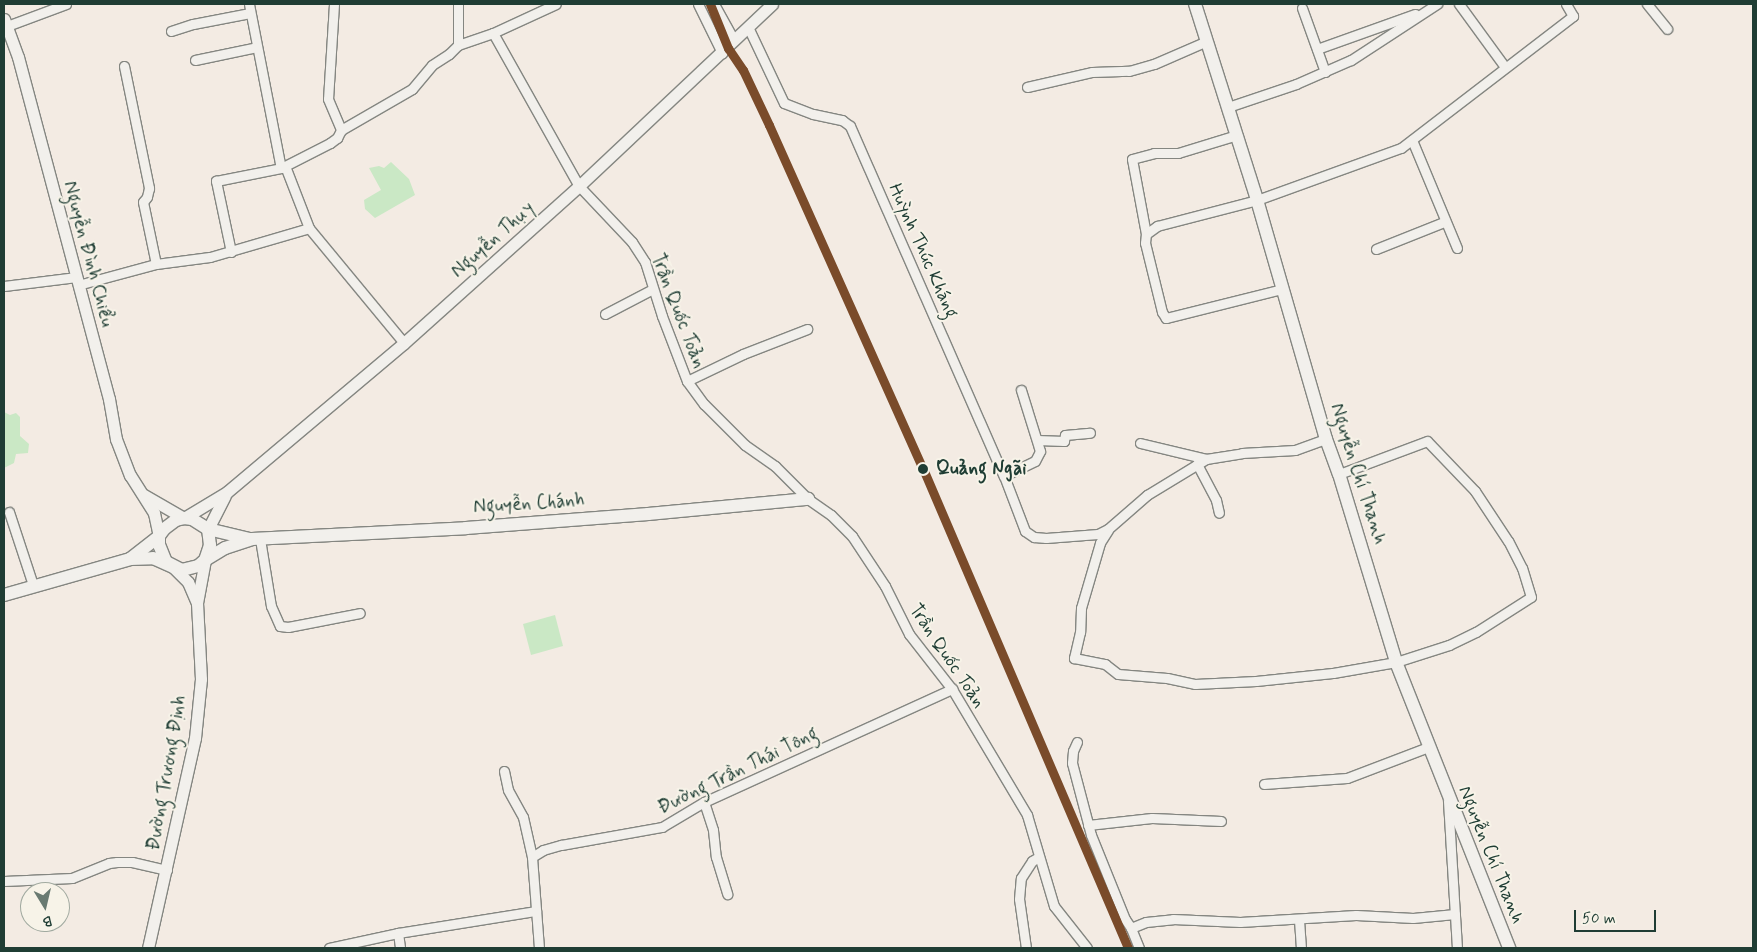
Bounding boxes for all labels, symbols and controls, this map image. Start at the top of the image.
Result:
street label: Nguyễn Đình Chiểu [57,178,119,330]
street label: Huỳnh Thúc Kháng [883,180,963,322]
street label: Nguyễn Thụy [447,197,539,283]
street label: Trần Quốc Toản [646,251,710,371]
street label: Nguyễn Chí Thanh [1324,399,1392,549]
place label: Quảng Ngãi [936,458,1028,480]
marker: Quảng Ngãi [914,460,932,478]
street label: Nguyễn Chánh [471,489,587,519]
street label: Trần Quốc Toản [904,600,990,712]
street label: Đường Trương Định [142,695,192,851]
street label: Đường Trần Thái Tông [655,723,821,819]
street label: Nguyễn Chí Thanh [1452,781,1530,929]
north arrow [20,882,70,932]
scale bar [1577,900,1660,932]
text: 50 m [1582,909,1616,929]
text: B [41,911,53,930]

